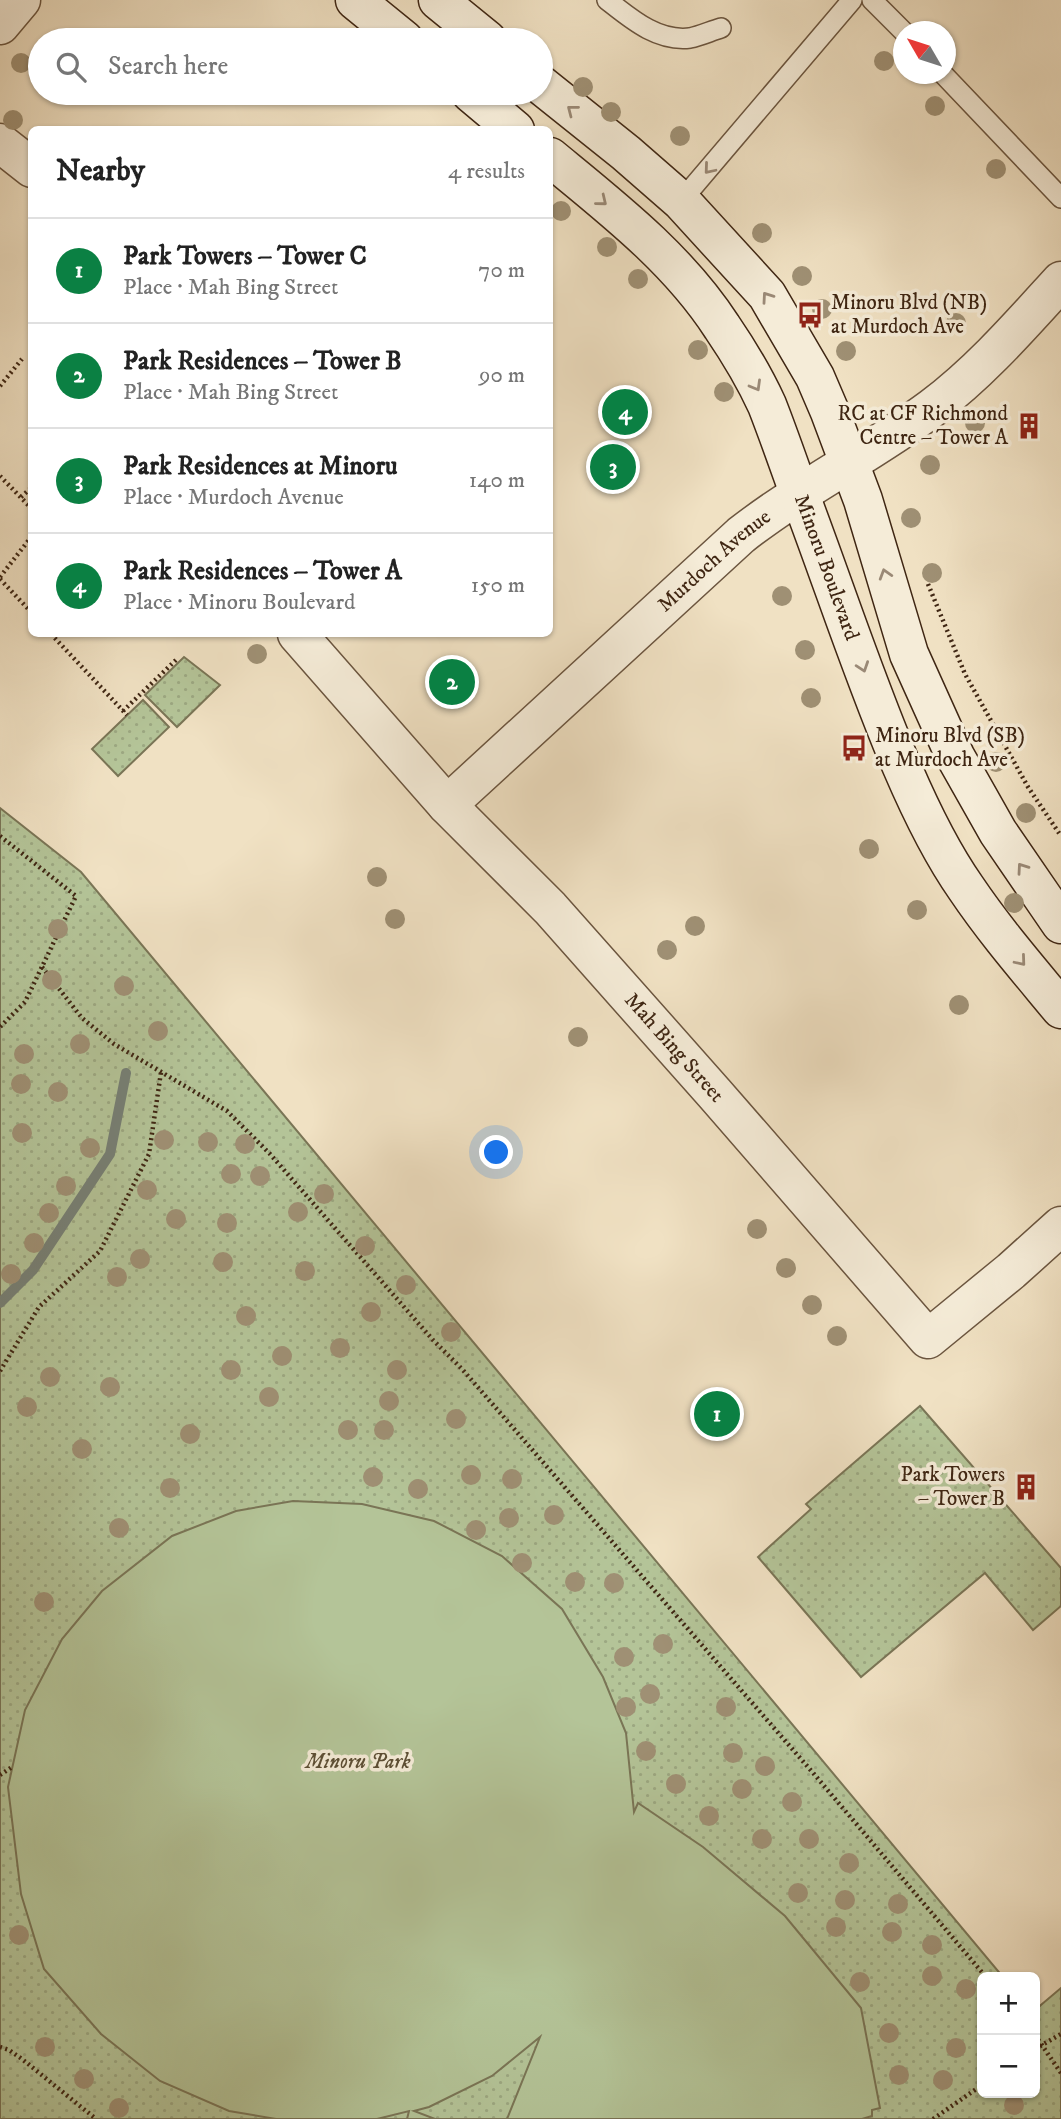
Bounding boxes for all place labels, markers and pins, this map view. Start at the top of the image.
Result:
place label: Minoru Blvd (NB) at Murdoch Ave [831,290,987,340]
bus stop icon: Minoru Blvd (NB) at Murdoch Ave [795,300,825,330]
pin: 4 [602,386,648,438]
place label: RC at CF Richmond Centre – Tower A [837,401,1009,451]
building icon: RC at CF Richmond Centre – Tower A [1014,411,1044,441]
pin: 3 [590,441,636,493]
pin: 2 [429,656,475,708]
place label: Minoru Blvd (SB) at Murdoch Ave [875,723,1025,773]
bus stop icon: Minoru Blvd (SB) at Murdoch Ave [839,733,869,763]
pin: 1 [694,1388,740,1440]
place label: Park Towers – Tower B [900,1462,1005,1512]
building icon: Park Towers – Tower B [1011,1472,1041,1502]

